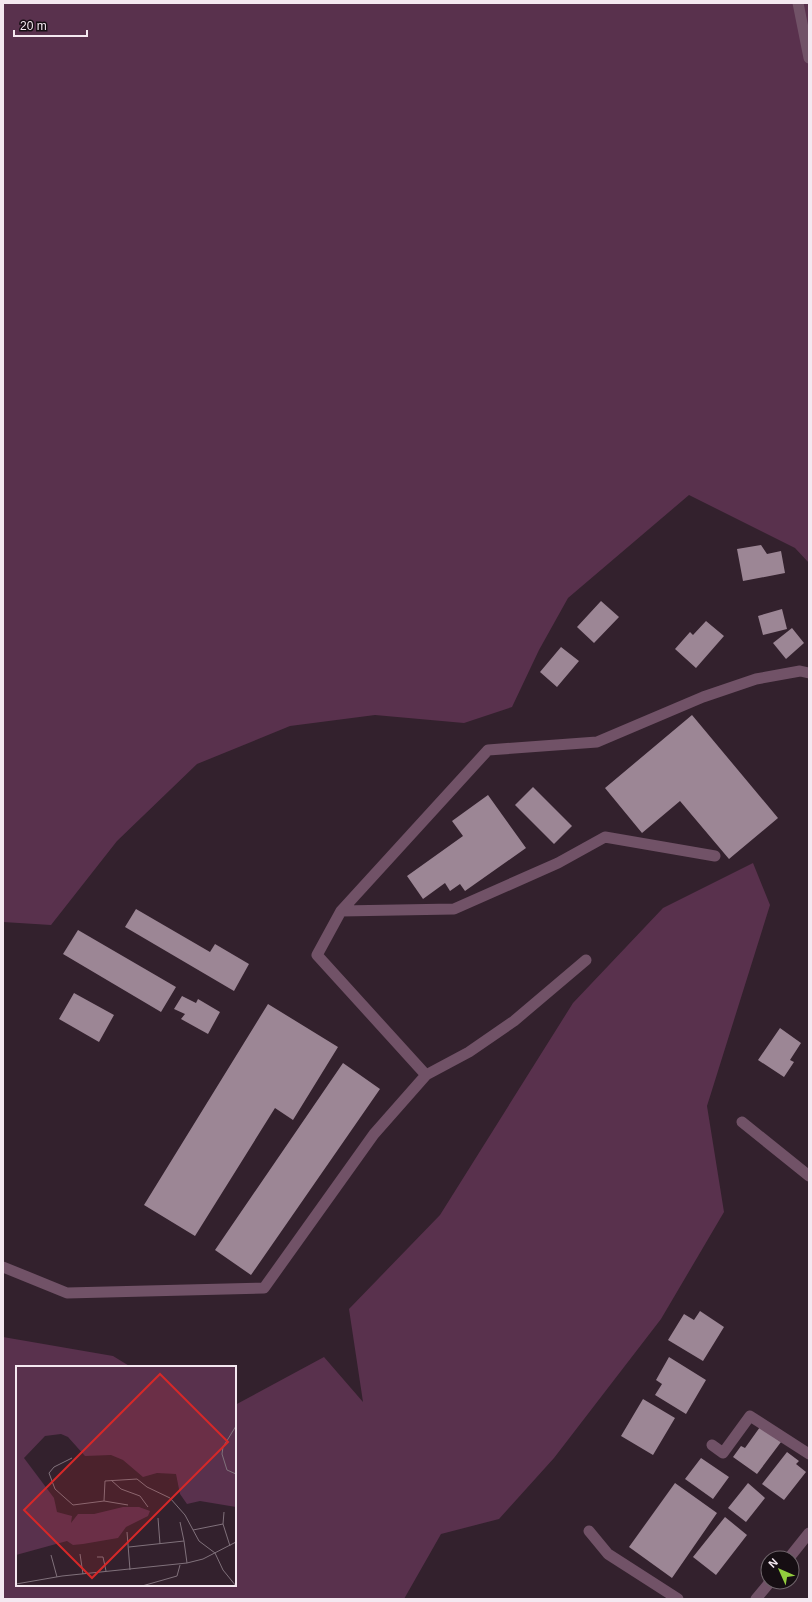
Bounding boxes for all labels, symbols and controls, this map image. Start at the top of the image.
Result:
scale bar [14,12,87,38]
text: 20 m [20,19,47,33]
inset map [16,1366,236,1586]
north arrow [760,1550,800,1590]
text: N [766,1556,780,1570]

